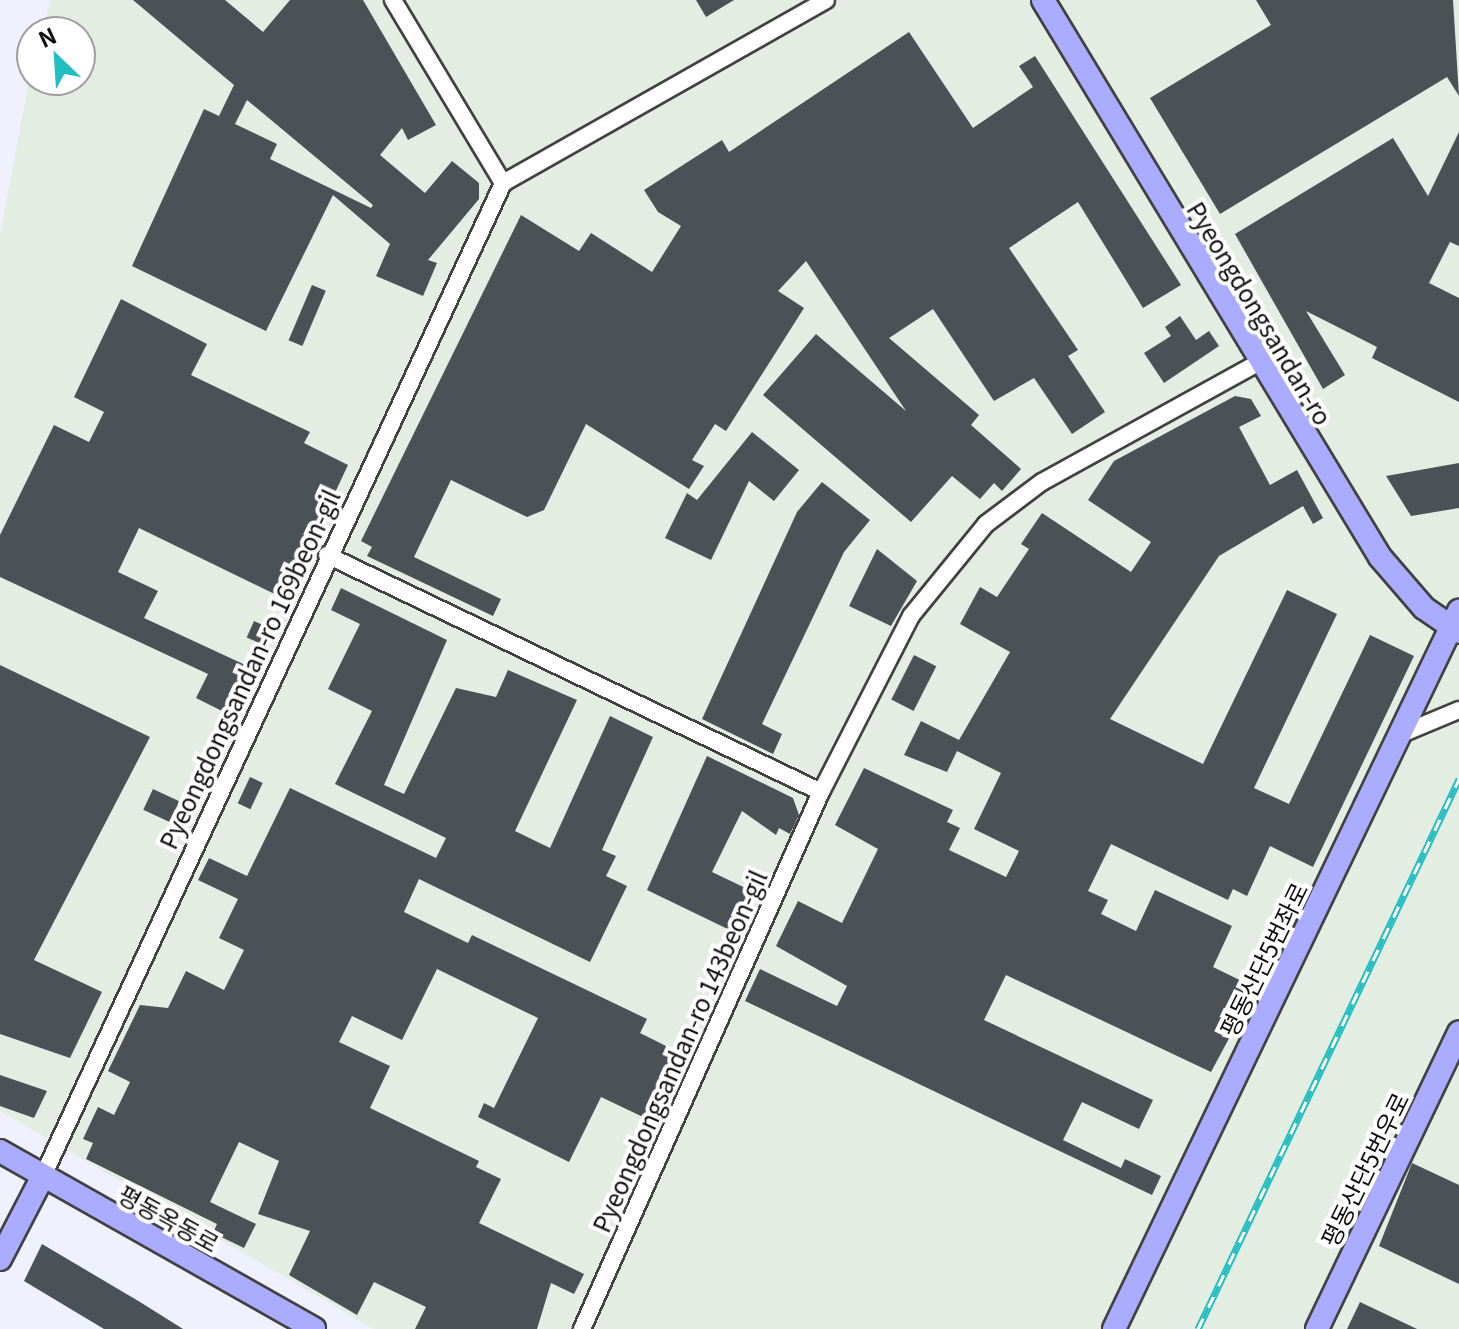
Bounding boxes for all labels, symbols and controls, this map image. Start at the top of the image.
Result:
north arrow [16,16,96,96]
text: N [32,18,61,54]
street label: Pyeongdongsandan-ro [1182,196,1338,430]
street label: Pyeongdongsandan-ro 169beon-gil [153,485,345,853]
street label: Pyeongdongsandan-ro 143beon-gil [586,866,772,1236]
street label: 평동산단5번좌로 [1213,877,1313,1041]
street label: 평동산단5번우로 [1314,1087,1414,1251]
street label: 평동옥동로 [114,1179,224,1257]

